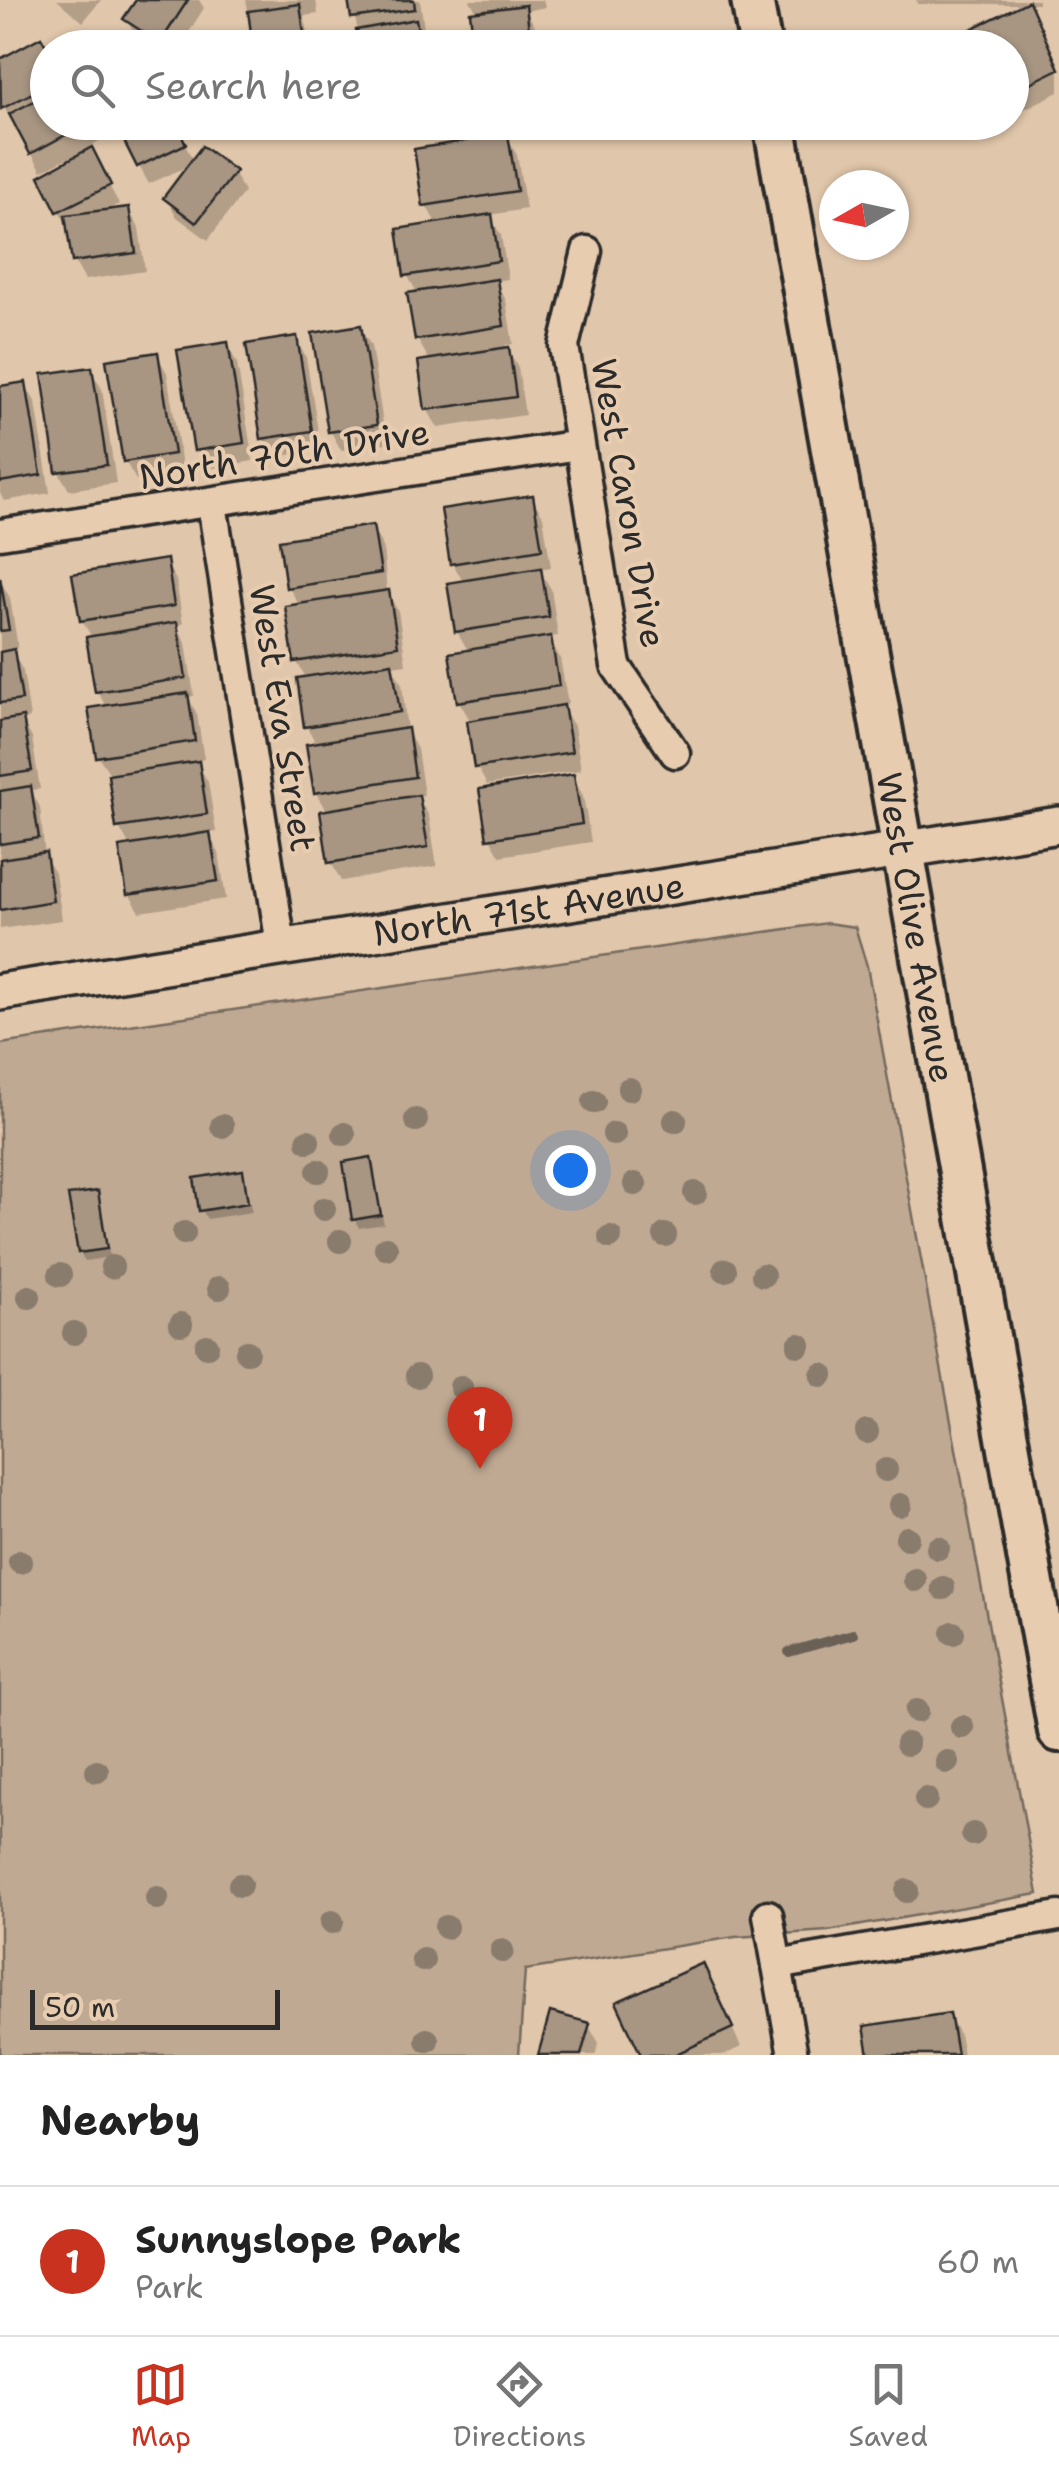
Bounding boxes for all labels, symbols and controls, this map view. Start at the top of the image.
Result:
search box [30,30,1029,140]
icon: search [65,58,120,113]
text: Search here [145,60,362,111]
north arrow [819,170,909,260]
street label: West Caron Drive [580,355,678,651]
street label: North 70th Drive [135,408,433,500]
street label: West Eva Street [239,581,327,855]
street label: West Olive Avenue [866,769,967,1086]
street label: North 71st Avenue [369,861,687,956]
your location [545,1145,596,1196]
pin: 1 [448,1386,512,1469]
scale bar [30,1985,280,2030]
text: 50 m [45,1988,115,2026]
text: Nearby [40,2092,200,2148]
text: Sunnyslope Park [135,2214,461,2265]
text: 1 [65,2240,80,2283]
text: 60 m [937,2240,1019,2283]
text: Park [135,2265,204,2308]
tab: Map [131,2357,191,2455]
tab: Directions [453,2357,586,2455]
tab: Saved [848,2357,928,2455]

